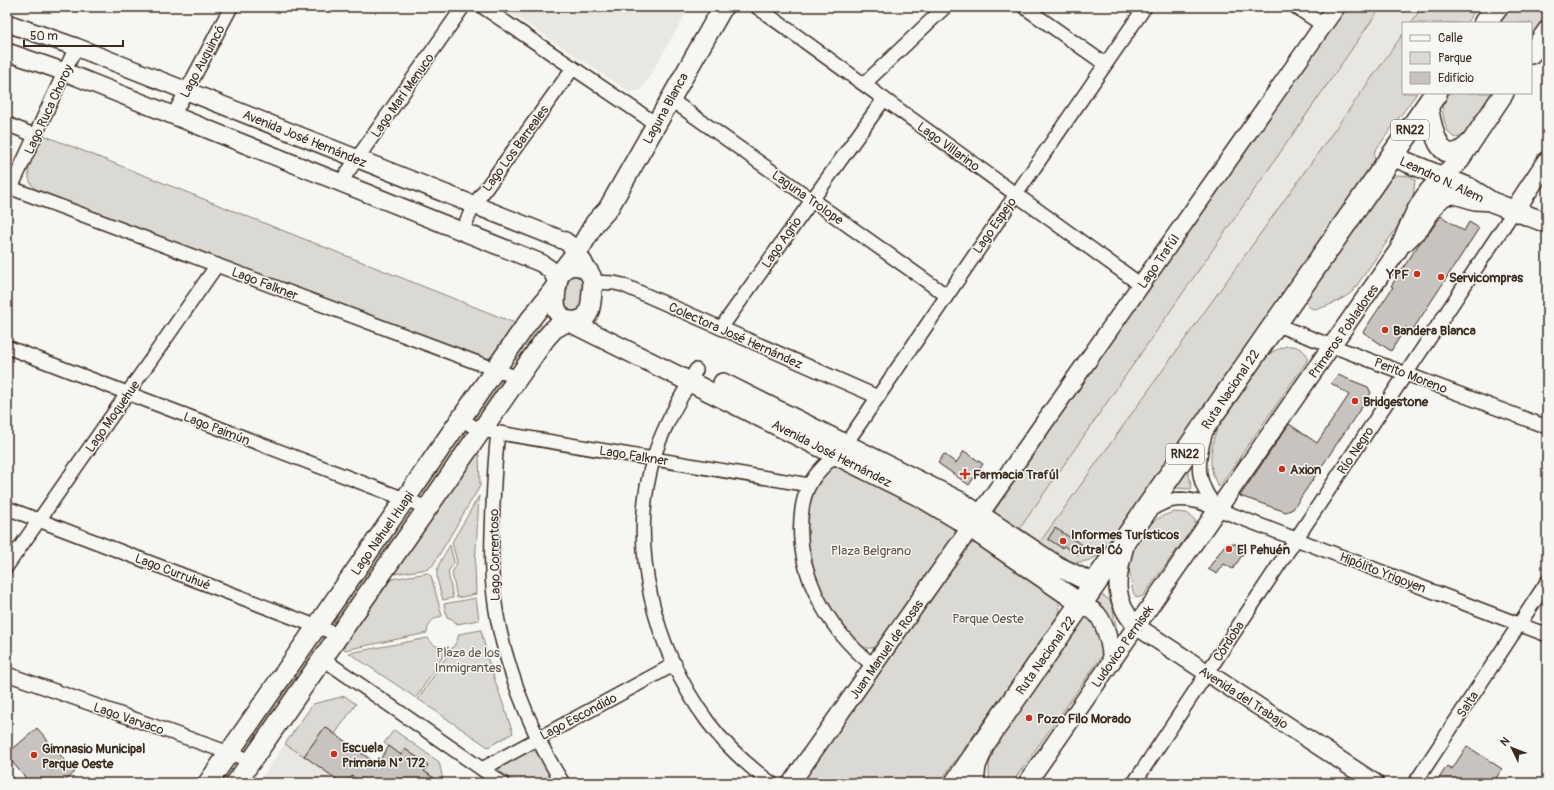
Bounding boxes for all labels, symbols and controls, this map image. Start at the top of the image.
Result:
scale bar [24,22,123,48]
street label: Lago Auquincó [177,22,229,101]
legend [1402,22,1532,94]
text: 50 m [30,29,58,44]
text: Calle [1438,31,1463,46]
street label: Lago Marí Menuco [368,50,438,141]
text: Parque [1438,51,1472,66]
street label: Lago Ruca Choroy [21,62,77,157]
street label: Laguna Blanca [640,70,692,147]
text: Edificio [1438,71,1474,86]
street label: Lago Los Barreales [479,102,553,195]
street label: Avenida José Hernández [240,107,369,171]
street label: Lago Villarino [914,119,983,175]
road number: RN22 [1391,120,1429,140]
street label: Leandro N. Alem [1397,153,1486,206]
street label: Laguna Trolope [769,167,847,229]
street label: Lago Espejo [970,194,1020,257]
street label: Lago Agrio [758,214,805,271]
street label: Lago Trafúl [1134,231,1183,292]
street label: Lago Falkner [229,264,300,304]
place label: YPF [1385,267,1409,283]
marker: YPF [1412,269,1422,279]
place label: Servicompras [1449,270,1523,286]
marker: Servicompras [1436,272,1446,282]
street label: Primeros Pobladores [1305,281,1382,382]
street label: Colectora José Hernández [666,299,805,373]
place label: Bandera Blanca [1393,323,1476,339]
marker: Bandera Blanca [1380,325,1390,335]
street label: Ruta Nacional 22 [1198,347,1263,432]
street label: Perito Moreno [1372,355,1449,397]
street label: Lago Moquehue [82,377,144,456]
place label: Bridgestone [1363,394,1429,410]
marker: Bridgestone [1350,396,1360,406]
street label: Lago Paimún [181,409,252,449]
street label: Avenida José Hernández [769,417,894,491]
street label: Río Negro [1334,424,1378,477]
street label: Lago Falkner [598,443,670,469]
road number: RN22 [1166,444,1204,464]
place label: Axion [1290,462,1322,478]
marker: Axion [1277,464,1287,474]
place label: Farmacia Trafúl [973,467,1059,483]
marker: Farmacia Trafúl [960,469,970,479]
street label: Lago Nahuel Huapi [348,489,418,579]
street label: Lago Correntoso [486,509,504,601]
place label: Informes Turísticos Cutral Có [1071,527,1179,558]
marker: Informes Turísticos Cutral Có [1058,536,1068,546]
place label: El Pehuén [1237,542,1291,558]
park label: Plaza Belgrano [831,543,911,559]
marker: El Pehuén [1224,544,1234,554]
street label: Hipólito Yrigoyen [1337,549,1428,597]
street label: Lago Curruhué [133,550,213,594]
street label: Juan Manuel de Rosas [846,597,927,702]
street label: Ludovico Pernisek [1088,602,1158,691]
park label: Parque Oeste [952,611,1024,627]
street label: Ruta Nacional 22 [1013,613,1079,698]
street label: Córdoba [1210,618,1248,665]
park label: Plaza de los Inmigrantes [435,645,501,676]
street label: Avenida del Trabajo [1196,663,1291,733]
street label: Salta [1454,688,1482,721]
street label: Lago Escondido [537,690,620,744]
street label: Lago Varvaco [91,699,166,739]
place label: Pozo Filo Morado [1037,711,1131,727]
marker: Pozo Filo Morado [1024,713,1034,723]
north arrow [1492,728,1532,768]
text: N [1498,734,1513,749]
place label: Escuela Primaria N° 172 [342,740,426,771]
place label: Gimnasio Municipal Parque Oeste [42,741,145,772]
marker: Escuela Primaria N° 172 [329,749,339,759]
marker: Gimnasio Municipal Parque Oeste [29,750,39,760]

